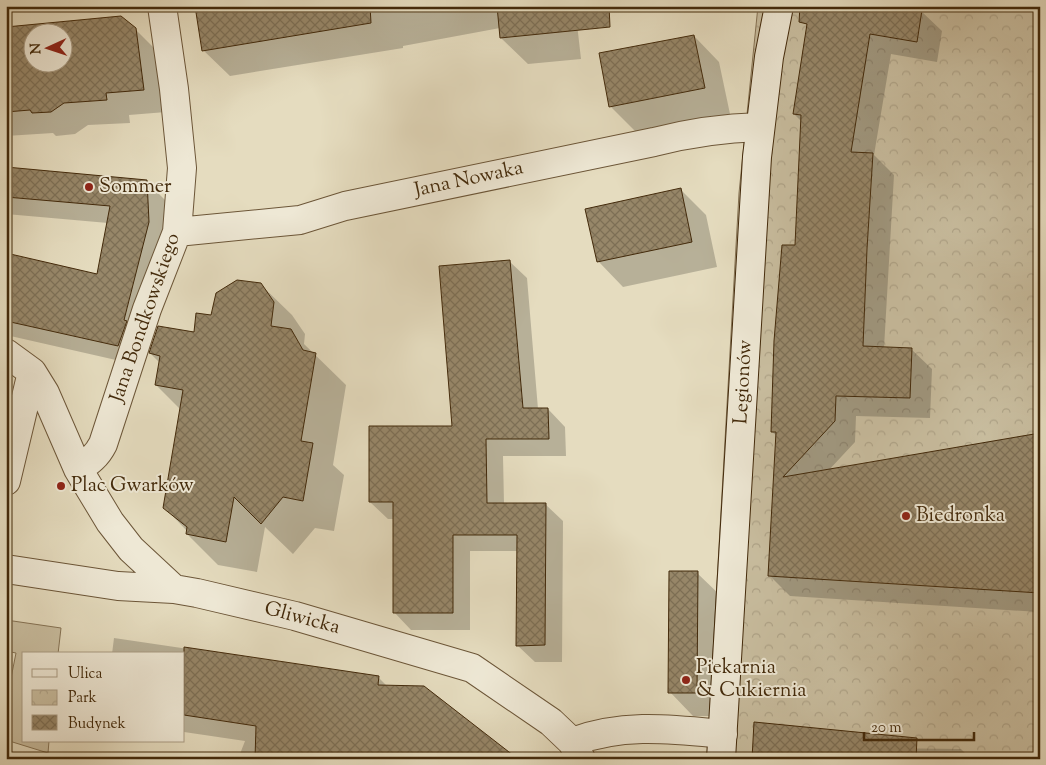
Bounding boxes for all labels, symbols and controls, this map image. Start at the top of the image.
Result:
north arrow [22,22,72,72]
text: N [27,42,47,55]
street label: Jana Nowaka [411,154,526,206]
place label: Sommer [99,173,172,202]
marker: Sommer [83,181,95,193]
street label: Jana Bondkowskiego [103,230,189,407]
street label: Legionów [727,339,761,425]
place label: Plac Gwarków [71,472,194,501]
marker: Plac Gwarków [55,480,67,492]
place label: Biedronka [916,502,1005,531]
marker: Biedronka [900,510,912,522]
street label: Gliwicka [261,595,343,643]
legend [22,652,185,742]
place label: Piekarnia & Cukiernia [696,654,807,706]
text: Ulica [68,664,102,685]
marker: Piekarnia & Cukiernia [680,674,692,686]
text: Park [68,688,97,709]
scale bar [864,710,974,742]
text: Budynek [68,714,126,735]
text: 20 m [871,718,902,739]

